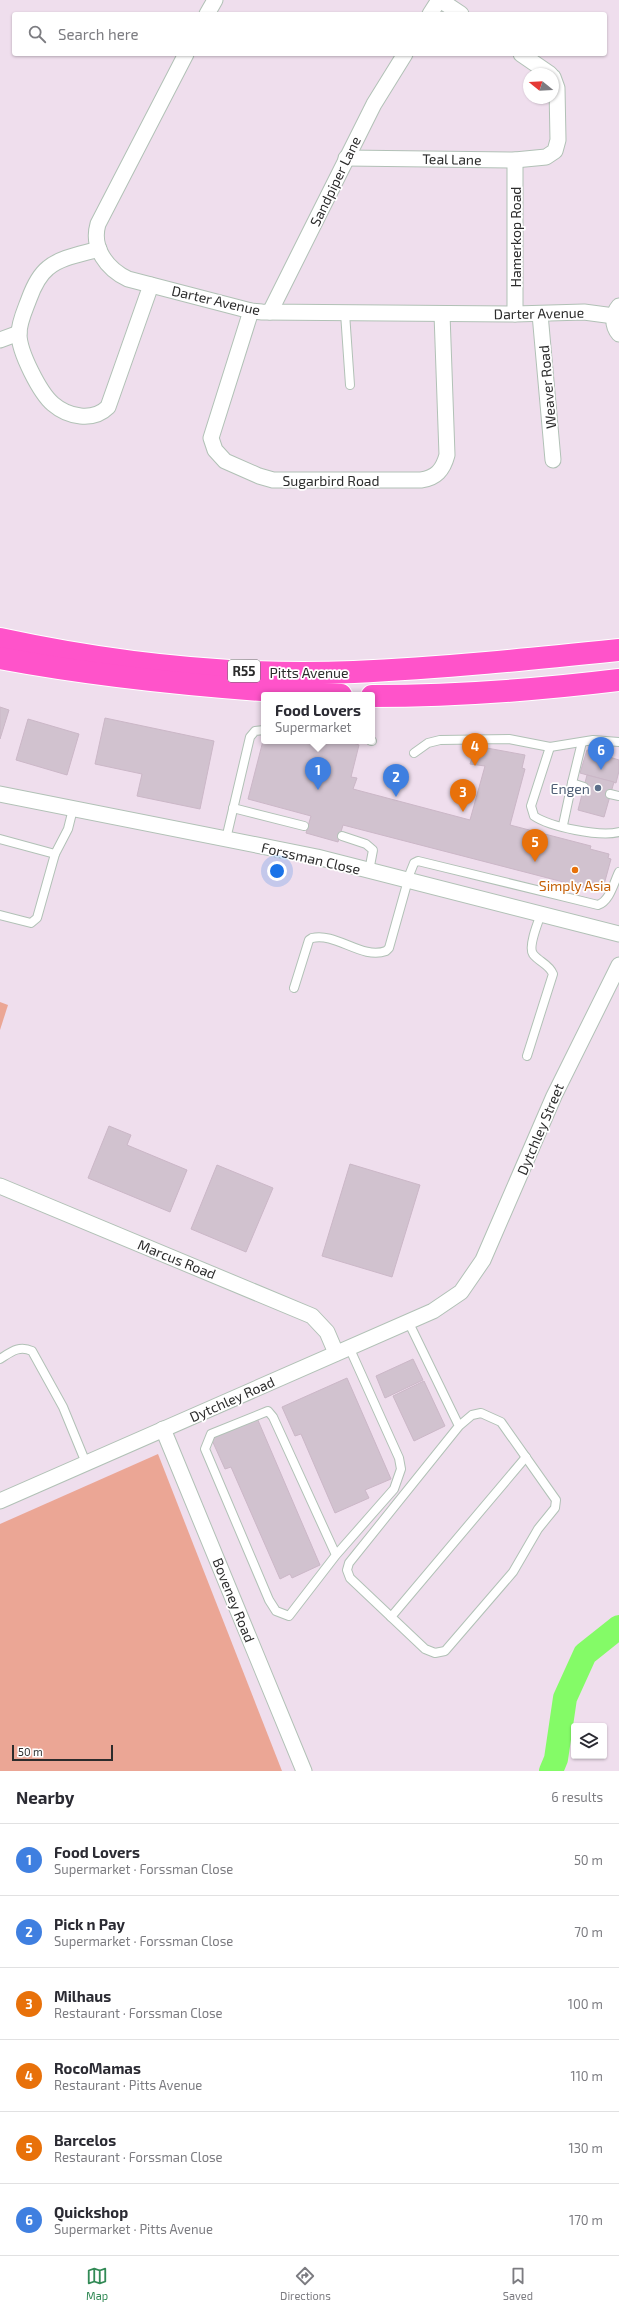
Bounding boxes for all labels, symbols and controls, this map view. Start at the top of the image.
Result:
search box [12,12,607,56]
icon: search [26,23,48,45]
text: Search here [58,25,139,43]
north arrow [523,68,559,104]
street label: Sandpiper Lane [306,133,364,229]
street label: Teal Lane [422,150,482,168]
street label: Hamerkop Road [507,187,524,287]
street label: Darter Avenue [170,282,262,318]
street label: Darter Avenue [494,304,584,322]
street label: Weaver Road [535,345,559,429]
street label: Sugarbird Road [282,472,380,489]
road number: R55 [228,660,260,682]
street label: Pitts Avenue [269,664,349,681]
popup [261,692,375,744]
text: Food Lovers [275,701,361,719]
text: Supermarket [275,719,352,735]
pin: 4 [462,733,488,766]
pin: 6 [588,737,614,770]
pin: 1 [305,757,331,790]
pin: 2 [383,764,409,797]
pin: 3 [450,779,476,812]
place label: Engen [551,780,590,797]
marker: Engen [593,783,603,793]
pin: 5 [522,829,548,862]
street label: Forssman Close [260,838,362,878]
your location [267,861,287,881]
marker: Simply Asia [570,865,580,875]
place label: Simply Asia [539,877,611,894]
street label: Dytchley Street [513,1081,567,1177]
street label: Marcus Road [135,1236,219,1282]
street label: Dytchley Road [187,1373,277,1425]
street label: Boveney Road [209,1555,259,1645]
map controls [571,1723,607,1759]
button: layers [571,1723,607,1759]
scale bar [12,1743,113,1762]
text: 50 m [18,1745,43,1758]
text: Nearby [16,1787,74,1807]
text: 6 results [551,1789,603,1805]
text: Food Lovers [54,1843,140,1861]
text: 1 [26,1852,32,1868]
text: 50 m [574,1852,603,1868]
text: Supermarket · Forssman Close [54,1861,233,1877]
text: Pick n Pay [54,1915,125,1933]
text: 2 [25,1924,33,1940]
text: 70 m [574,1924,603,1940]
text: Supermarket · Forssman Close [54,1933,233,1949]
text: Milhaus [54,1987,111,2005]
text: 3 [25,1996,33,2012]
text: 100 m [568,1996,603,2012]
text: Restaurant · Forssman Close [54,2005,223,2021]
text: RocoMamas [54,2059,141,2077]
text: 4 [25,2068,33,2084]
text: 110 m [571,2068,603,2084]
text: Restaurant · Pitts Avenue [54,2077,202,2093]
text: Barcelos [54,2131,116,2149]
text: 5 [25,2140,33,2156]
text: 130 m [568,2140,603,2156]
text: Restaurant · Forssman Close [54,2149,223,2165]
text: Quickshop [54,2203,128,2221]
text: 6 [25,2212,33,2228]
text: 170 m [569,2212,603,2228]
text: Supermarket · Pitts Avenue [54,2221,213,2237]
tab: Map [86,2265,108,2302]
tab: Directions [280,2265,331,2302]
tab: Saved [503,2265,533,2302]

